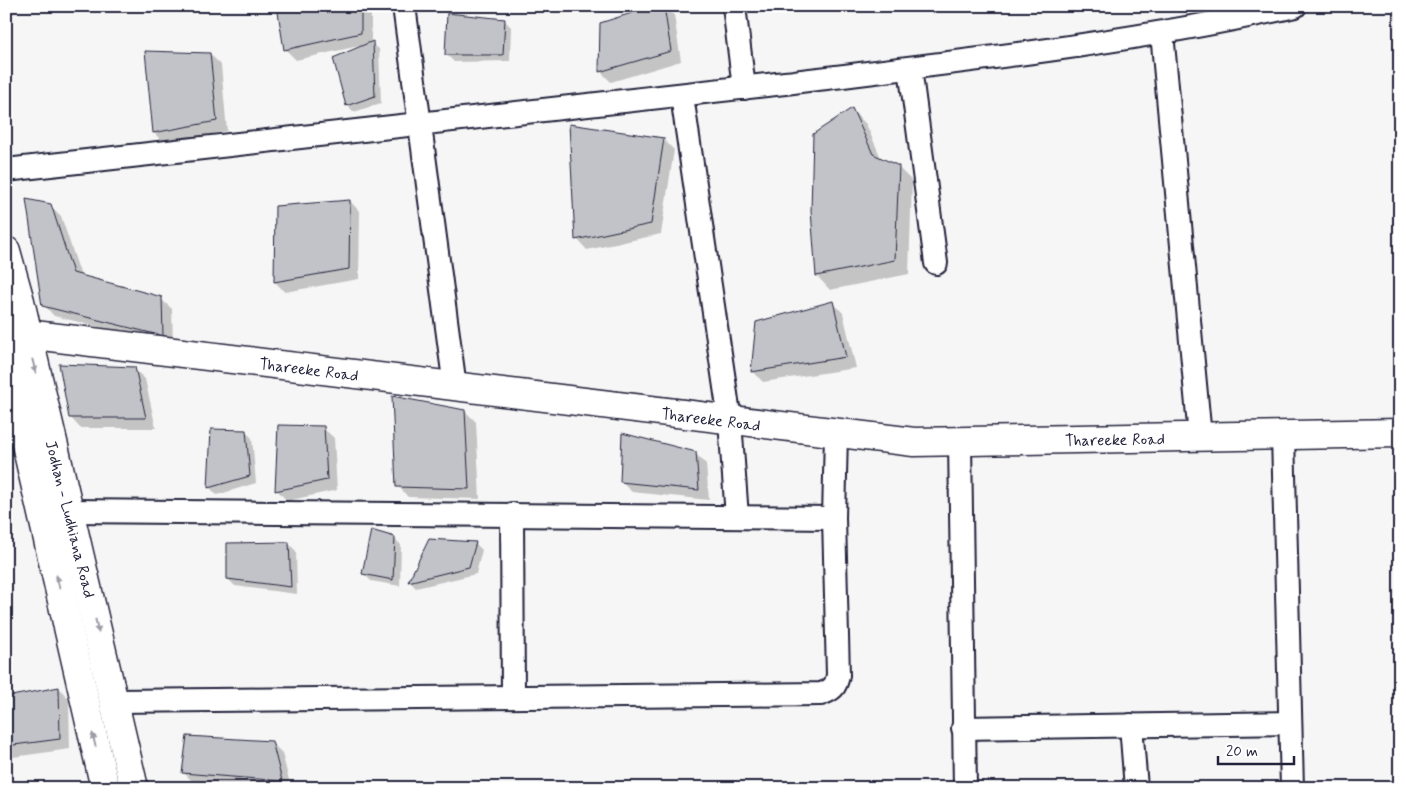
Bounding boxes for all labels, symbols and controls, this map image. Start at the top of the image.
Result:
street label: Thareeke Road [258,354,360,387]
one-way arrow [30,359,38,374]
street label: Thareeke Road [660,404,762,437]
street label: Thareeke Road [1065,429,1165,452]
street label: Jodhan - Ludhiana Road [40,438,99,600]
one-way arrow [54,574,62,589]
one-way arrow [93,619,101,634]
one-way arrow [90,733,98,748]
scale bar [1218,734,1295,766]
text: 20 m [1226,742,1258,762]

